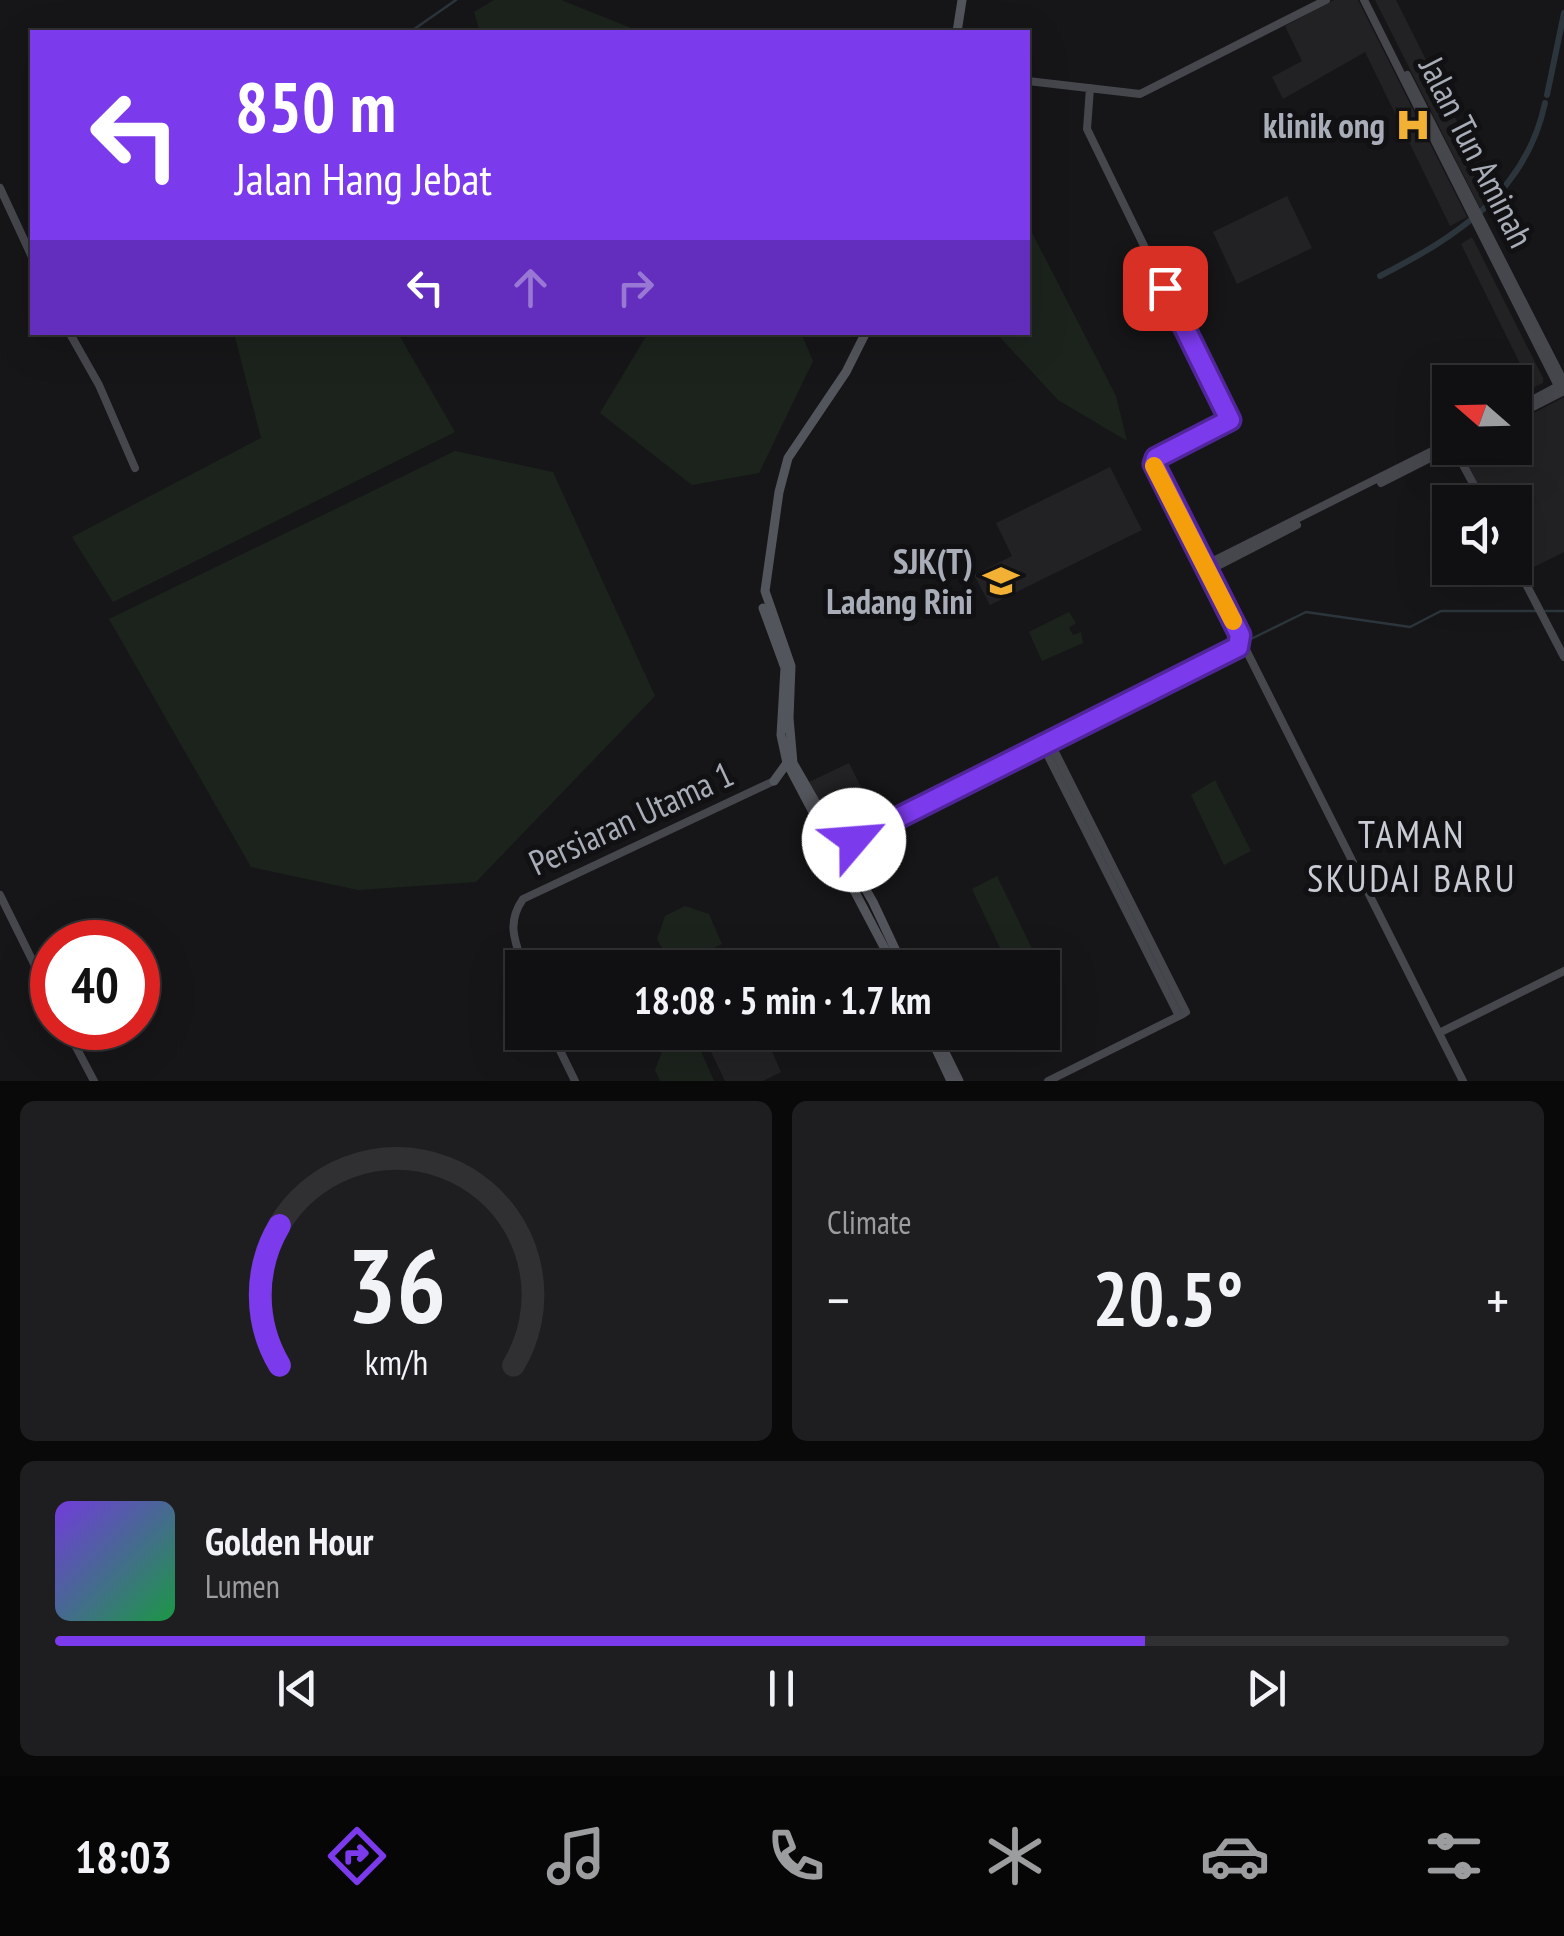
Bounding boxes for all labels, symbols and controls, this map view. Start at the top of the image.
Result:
street label: Jalan Tun Aminah [1409,48,1545,255]
text: 850 m [235,61,396,151]
icon: left [70,70,200,200]
place label: klinik ong [1263,102,1385,148]
hospital icon: klinik ong [1394,106,1432,144]
text: Jalan Hang Jebat [235,149,492,207]
pin [1123,246,1208,331]
icon: left [398,260,453,315]
icon: ahead [503,260,558,315]
icon: right [608,260,663,315]
icon: arrive [1138,261,1193,316]
north arrow [1432,365,1532,465]
map controls [1432,365,1532,585]
button: sound [1432,485,1532,585]
place label: SJK(T) Ladang Rini [826,538,973,624]
school or university icon: SJK(T) Ladang Rini [982,562,1020,600]
street label: Persiaran Utama 1 [521,751,741,885]
position arrow [802,788,906,892]
district label: TAMAN SKUDAI BARU [1307,809,1517,902]
speed limit sign: 40 [30,920,160,1050]
text: 18:08 · 5 min · 1.7 km [634,975,931,1024]
text: Climate [827,1201,911,1243]
text: 36 [346,1217,446,1352]
text: 20.5° [1093,1250,1243,1347]
text: − [827,1264,850,1335]
text: + [1486,1264,1509,1335]
text: km/h [364,1339,428,1385]
text: Golden Hour [205,1516,374,1565]
text: Lumen [205,1565,280,1607]
icon: previous [270,1661,325,1716]
icon: pause [754,1661,809,1716]
icon: next [1239,1661,1294,1716]
icon: directions [322,1821,392,1891]
icon: music [541,1821,611,1891]
icon: phone [761,1821,831,1891]
icon: climate [980,1821,1050,1891]
icon: car [1200,1821,1270,1891]
icon: filters [1419,1821,1489,1891]
text: 18:03 [75,1827,172,1885]

